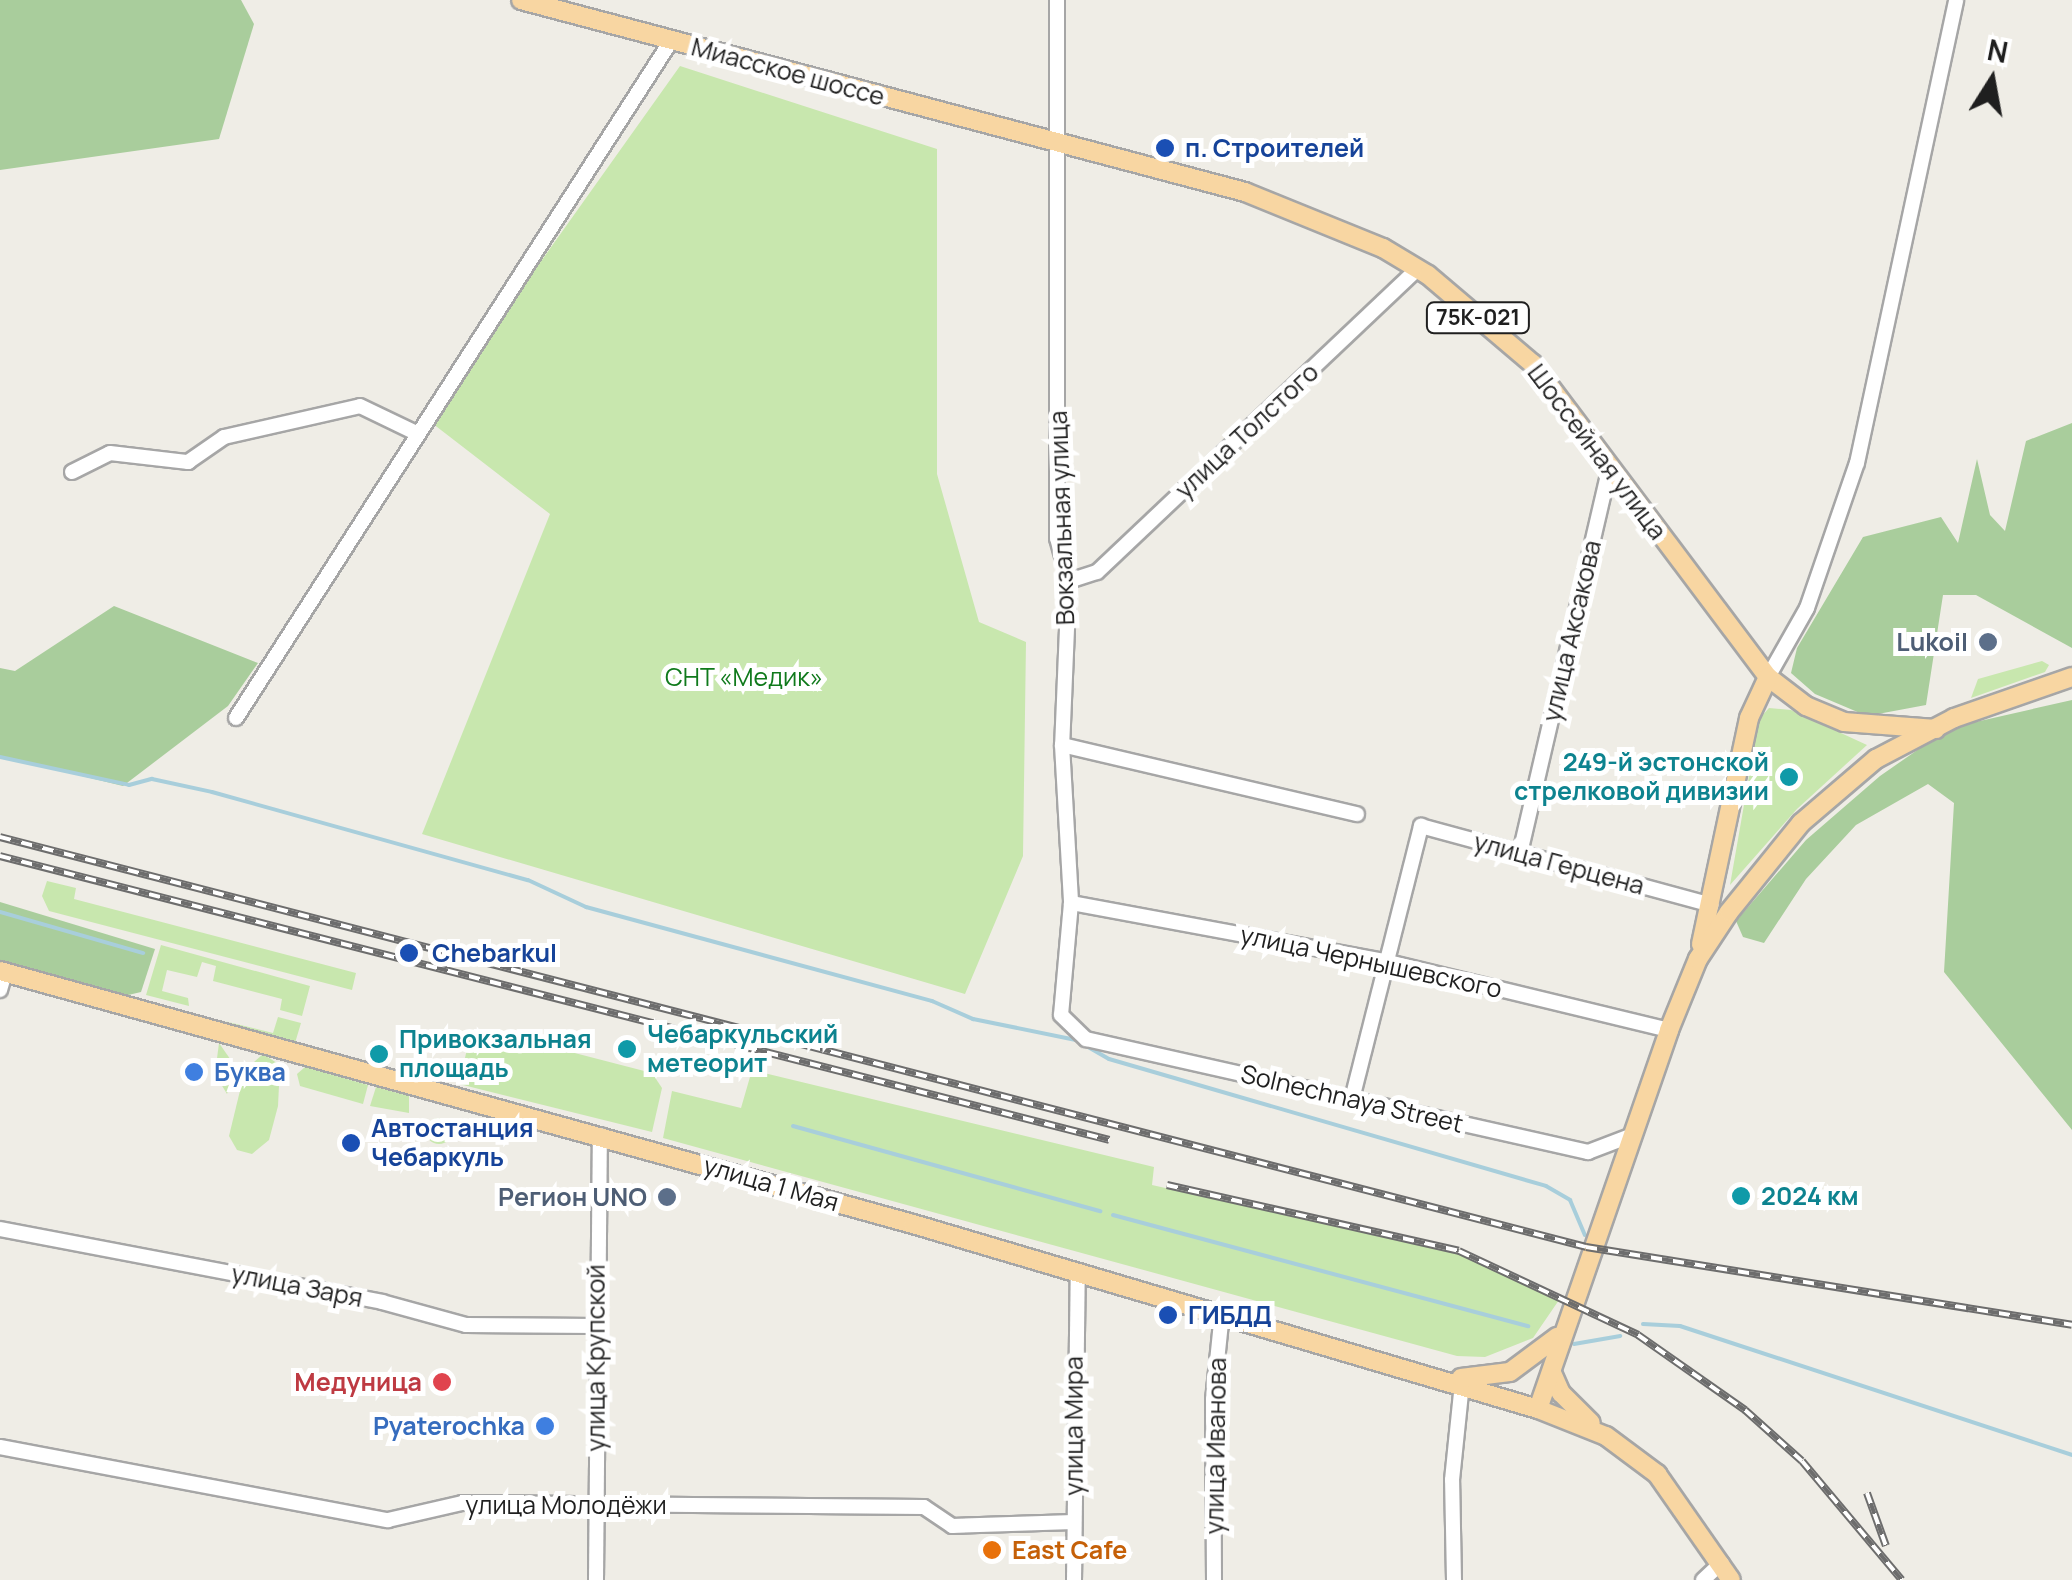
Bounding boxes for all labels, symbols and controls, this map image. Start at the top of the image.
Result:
north arrow [1942,30,2042,130]
text: N [1984,30,2011,71]
street label: Миасское шоссе [688,32,888,112]
place label: п. Строителей [1185,133,1364,163]
marker: п. Строителей [1154,137,1176,159]
road number: 75К-021 [1426,301,1530,335]
street label: улица Толстого [1169,357,1325,505]
street label: Шоссейная улица [1521,358,1673,546]
street label: Вокзальная улица [1043,410,1081,626]
street label: улица Аксакова [1537,537,1607,725]
place label: Lukoil [1896,627,1968,657]
marker: Lukoil [1977,631,1999,653]
park label: СНТ «Медик» [665,662,823,692]
place label: 249-й эстонской стрелковой дивизии [1514,748,1769,807]
marker: 249-й эстонской стрелковой дивизии [1778,766,1800,788]
street label: улица Герцена [1470,827,1648,901]
street label: улица Чернышевского [1237,920,1505,1004]
place label: Chebarkul [432,938,557,968]
marker: Chebarkul [396,940,422,966]
place label: Чебаркульский метеорит [647,1020,838,1079]
place label: Привокзальная площадь [399,1025,591,1084]
marker: Чебаркульский метеорит [616,1038,638,1060]
marker: Привокзальная площадь [368,1043,390,1065]
place label: Буква [214,1057,286,1087]
street label: Solnechnaya Street [1238,1059,1466,1139]
marker: Буква [183,1061,205,1083]
place label: Автостанция Чебаркуль [371,1114,534,1173]
marker: Автостанция Чебаркуль [340,1132,362,1154]
street label: улица 1 Мая [700,1150,842,1218]
place label: 2024 км [1761,1181,1858,1211]
place label: Регион UNO [498,1182,647,1212]
marker: 2024 км [1730,1185,1752,1207]
marker: Регион UNO [656,1186,678,1208]
street label: улица Заря [229,1259,365,1313]
street label: улица Крупской [581,1264,611,1452]
place label: ГИБДД [1188,1300,1272,1330]
marker: ГИБДД [1157,1304,1179,1326]
street label: улица Мира [1059,1356,1089,1496]
street label: улица Иванова [1199,1357,1233,1535]
place label: Медуница [294,1367,422,1397]
marker: Медуница [431,1371,453,1393]
place label: Pyaterochka [373,1411,525,1441]
marker: Pyaterochka [534,1415,556,1437]
street label: улица Молодёжи [465,1490,667,1520]
place label: East Cafe [1012,1535,1127,1565]
marker: East Cafe [981,1539,1003,1561]

